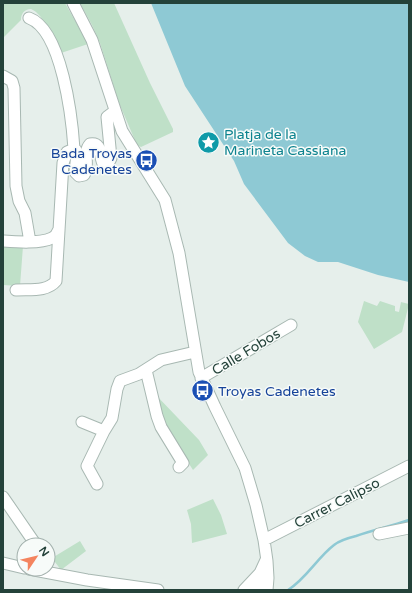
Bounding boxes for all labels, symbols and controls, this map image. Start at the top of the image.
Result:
place label: Platja de la Marineta Cassiana [224,126,346,159]
place icon: Platja de la Marineta Cassiana [195,129,221,155]
place label: Bada Troyas Cadenetes [51,145,132,178]
bus stop icon: Bada Troyas Cadenetes [134,148,160,174]
street label: Calle Fobos [209,325,283,379]
bus stop icon: Troyas Cadenetes [189,378,215,404]
place label: Troyas Cadenetes [218,383,336,400]
street label: Carrer Calipso [291,474,383,532]
north arrow [16,537,56,577]
text: N [36,544,52,559]

